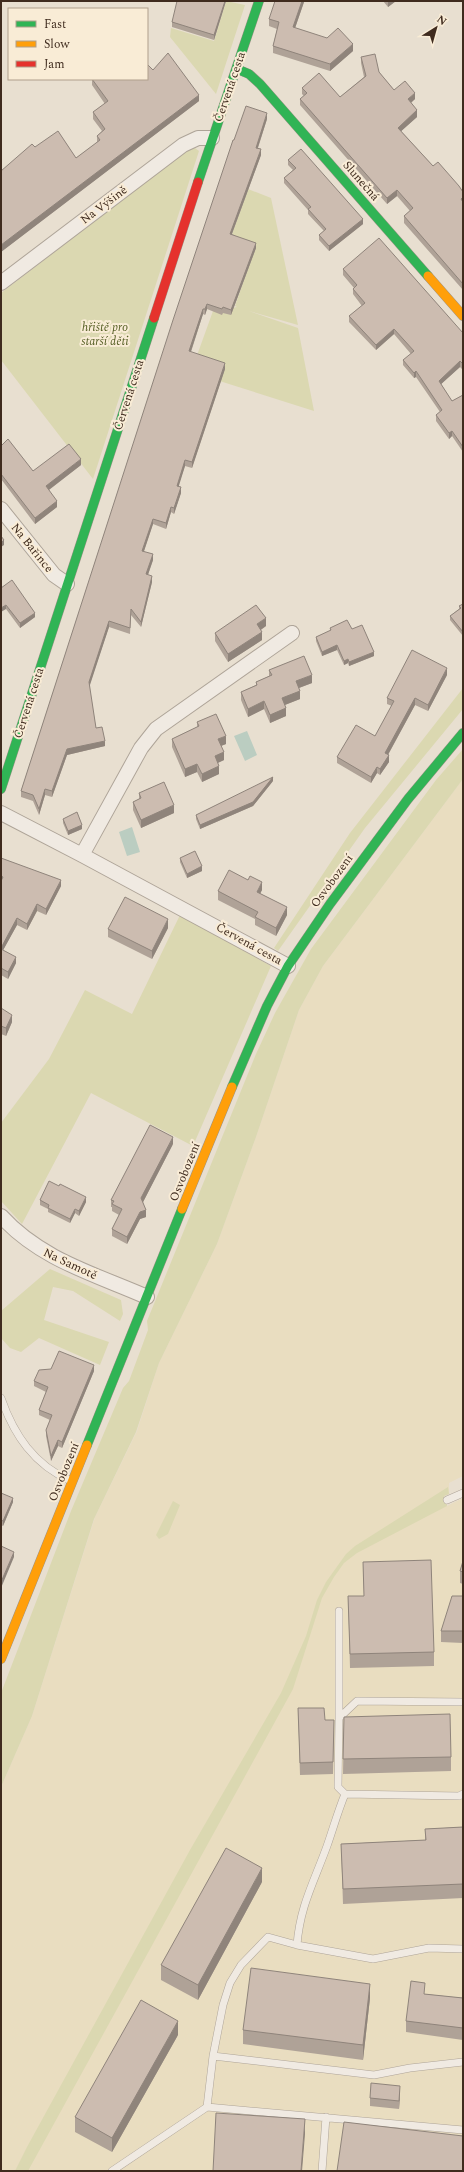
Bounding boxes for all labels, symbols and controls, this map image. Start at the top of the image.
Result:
legend [8,8,148,80]
north arrow [416,8,456,48]
text: N [433,11,450,30]
text: Fast [44,15,66,34]
text: Slow [44,35,70,54]
street label: Červená cesta [209,49,251,125]
text: Jam [44,55,65,74]
street label: Slunečná [338,157,384,205]
street label: Na Výšině [76,181,132,229]
park label: hřiště pro starší děti [81,318,129,351]
street label: Červená cesta [109,357,149,433]
street label: Na Bařince [6,519,58,577]
street label: Červená cesta [9,665,49,741]
street label: Osvobození [306,849,359,912]
street label: Červená cesta [212,918,286,970]
street label: Osvobození [165,1138,206,1204]
street label: Na Samotě [40,1243,100,1285]
street label: Osvobození [44,1438,85,1504]

